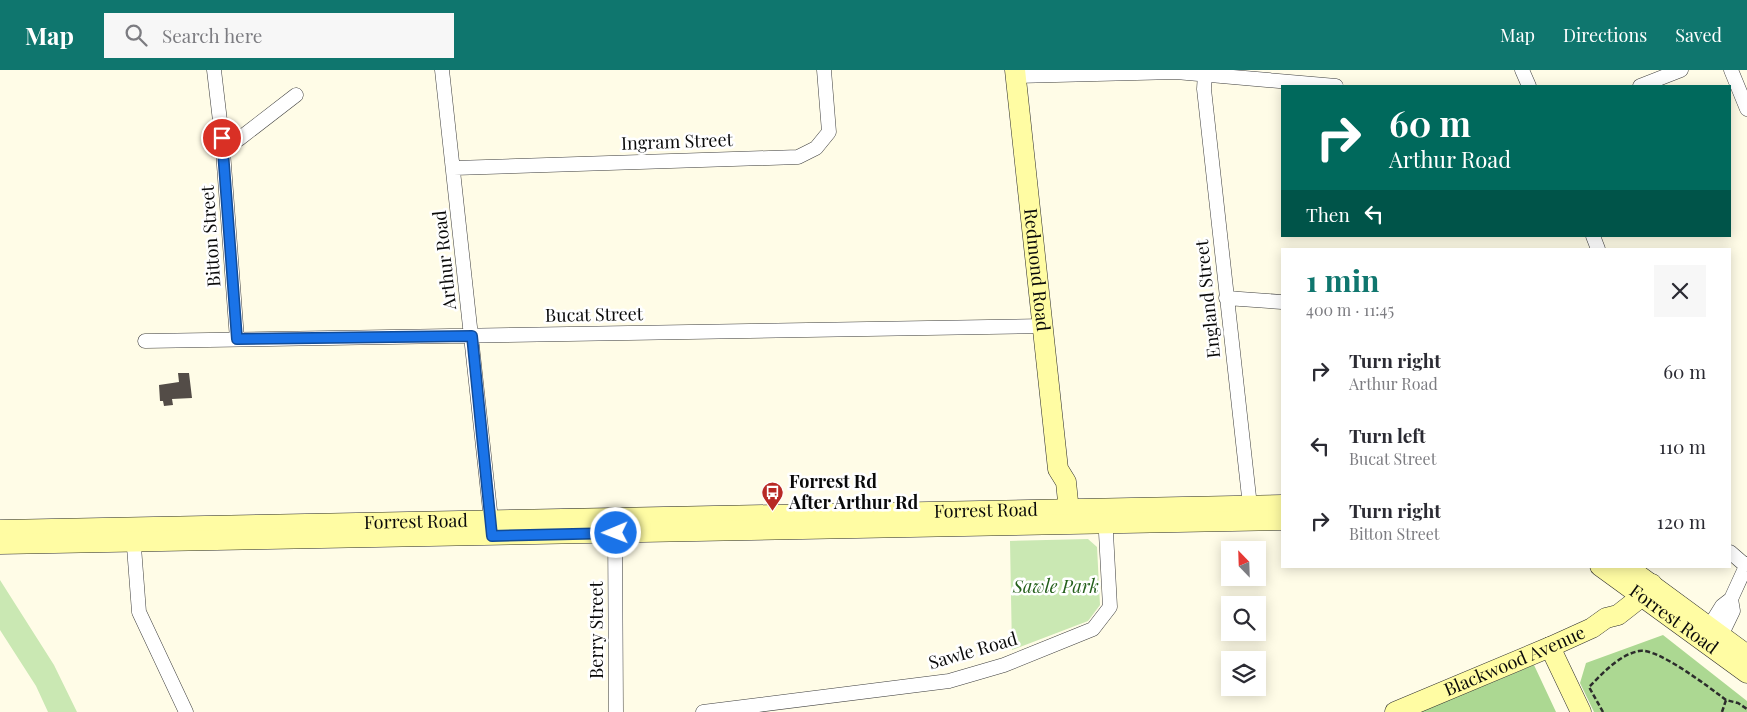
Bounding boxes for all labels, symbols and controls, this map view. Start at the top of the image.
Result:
search box [104,13,454,58]
text: Map [25,19,74,51]
icon: search [122,21,150,49]
text: Search here [162,22,262,48]
text: Map [1500,23,1535,47]
text: Directions [1563,23,1647,47]
text: Saved [1675,23,1722,47]
text: 60 m [1389,99,1471,146]
icon: right [1306,105,1371,170]
pin [201,117,243,159]
icon: arrive [208,124,236,152]
street label: Ingram Street [621,127,734,155]
text: Arthur Road [1389,144,1511,174]
street label: Bitton Street [194,184,226,288]
icon: left [1360,200,1388,228]
text: Then [1306,201,1350,227]
street label: Redmond Road [1019,207,1056,333]
street label: Arthur Road [427,209,461,312]
street label: England Street [1189,238,1225,360]
text: 1 min [1306,260,1380,300]
button: close [1654,265,1706,317]
text: 400 m · 11:45 [1306,299,1394,320]
street label: Bucat Street [545,301,644,327]
text: Turn right [1349,347,1441,373]
icon: right [1306,357,1334,385]
text: 60 m [1663,358,1706,384]
text: Arthur Road [1349,373,1438,394]
text: Turn left [1349,422,1426,448]
icon: left [1306,432,1334,460]
text: 110 m [1659,433,1706,459]
text: Bucat Street [1349,448,1436,469]
place label: Forrest Rd After Arthur Rd [788,469,918,514]
bus stop icon: Forrest Rd After Arthur Rd [761,480,785,511]
street label: Forrest Road [934,497,1039,523]
text: Turn right [1349,497,1441,523]
position arrow [589,506,641,558]
icon: right [1306,507,1334,535]
street label: Forrest Road [364,508,469,534]
text: 120 m [1657,508,1706,534]
text: Bitton Street [1349,523,1440,544]
north arrow [1221,541,1266,586]
map controls [1221,541,1266,696]
park label: Sawle Park [1012,574,1099,598]
street label: Forrest Road [1625,578,1724,659]
street label: Berry Street [584,580,608,679]
button: search [1221,596,1266,641]
street label: Blackwood Avenue [1440,620,1589,701]
street label: Sawle Road [925,626,1021,674]
button: layers [1221,651,1266,696]

